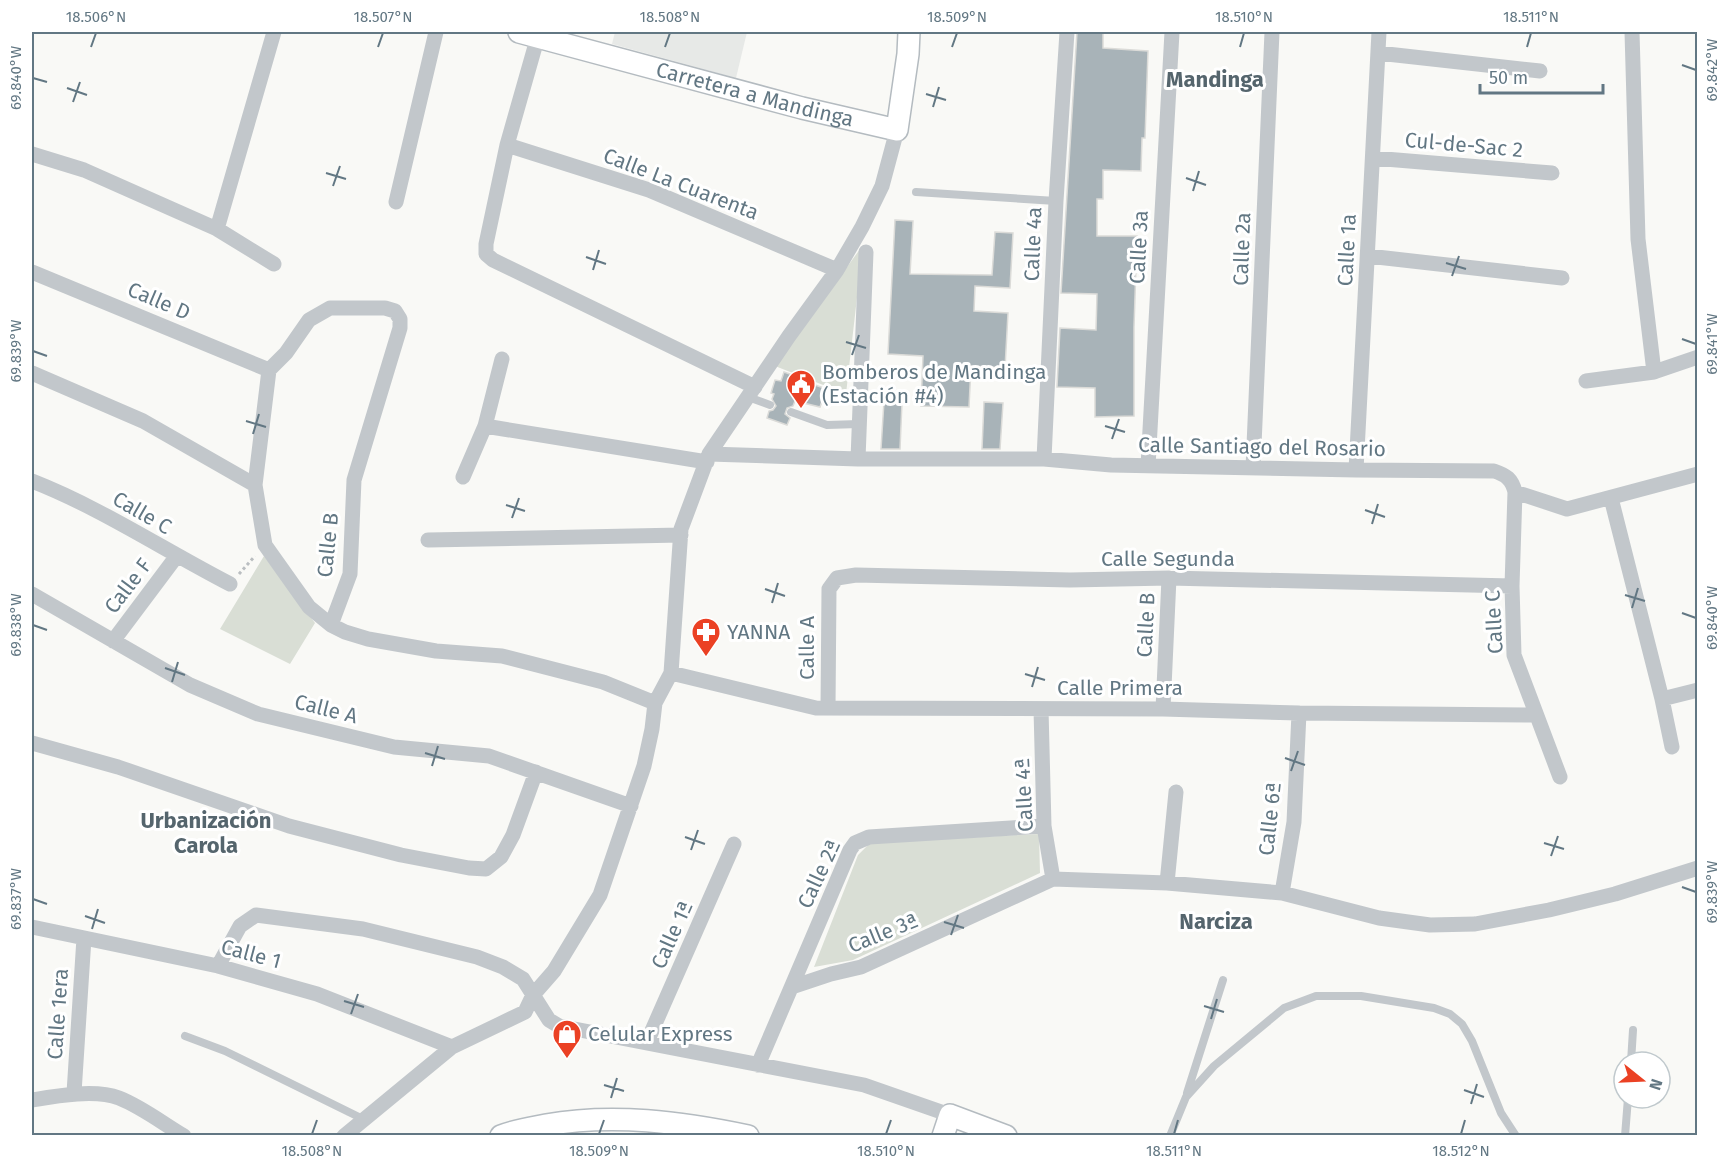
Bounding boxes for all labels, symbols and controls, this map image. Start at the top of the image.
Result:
text: 18.506°N [66,8,126,26]
text: 18.507°N [354,8,413,26]
text: 18.508°N [640,8,700,26]
text: 18.509°N [927,8,987,26]
text: 18.510°N [1215,8,1273,26]
text: 18.511°N [1503,8,1559,26]
text: 69.842°W [1703,38,1721,101]
text: 69.840°W [7,45,25,110]
street label: Carretera a Mandinga [653,56,856,133]
scale bar [1480,57,1603,95]
district label: Mandinga [1166,66,1264,93]
text: 50 m [1489,67,1528,89]
street label: Cul-de-Sac 2 [1404,127,1524,163]
street label: Calle La Cuarenta [600,142,762,226]
street label: Calle 4a [1019,206,1047,282]
street label: Calle 3a [1124,209,1154,285]
street label: Calle 2a [1228,212,1256,286]
street label: Calle 1a [1332,213,1362,287]
street label: Calle D [124,276,194,326]
text: 69.841°W [1703,313,1721,375]
text: 69.839°W [7,319,25,382]
place label: Bomberos de Mandinga (Estación #4) [822,359,1046,409]
public building icon: Bomberos de Mandinga (Estación #4) [785,368,817,410]
street label: Calle Santiago del Rosario [1138,432,1386,462]
street label: Calle C [108,486,176,540]
street label: Calle B [312,511,344,579]
street label: Calle Segunda [1101,546,1235,572]
street label: Calle F [99,553,157,619]
text: 69.840°W [1703,585,1721,650]
street label: Calle C [1479,589,1509,655]
street label: Calle B [1131,592,1161,658]
text: 69.838°W [7,593,25,657]
pharmacy icon: YANNA [690,616,722,658]
street label: Calle A [794,616,820,680]
place label: YANNA [727,619,790,645]
street label: Calle Primera [1057,675,1183,701]
street label: Calle A [292,689,360,729]
street label: Calle 4ª [1009,758,1039,832]
street label: Calle 6ª [1253,781,1287,857]
district label: Urbanización Carola [140,807,272,859]
street label: Calle 2ª [792,835,846,913]
text: 69.839°W [1703,860,1721,923]
text: 69.837°W [7,867,25,930]
street label: Calle 1ª [646,897,698,973]
street label: Calle 3ª [844,907,922,959]
district label: Narciza [1179,908,1253,935]
street label: Calle 1 [218,934,284,974]
street label: Calle 1era [42,968,74,1060]
shop icon: Celular Express [551,1018,583,1060]
place label: Celular Express [588,1021,733,1047]
north arrow [1612,1050,1672,1110]
text: N [1645,1077,1666,1092]
text: 18.508°N [282,1142,342,1160]
text: 18.509°N [569,1142,629,1160]
text: 18.510°N [857,1142,915,1160]
text: 18.511°N [1146,1142,1202,1160]
text: 18.512°N [1432,1142,1490,1160]

